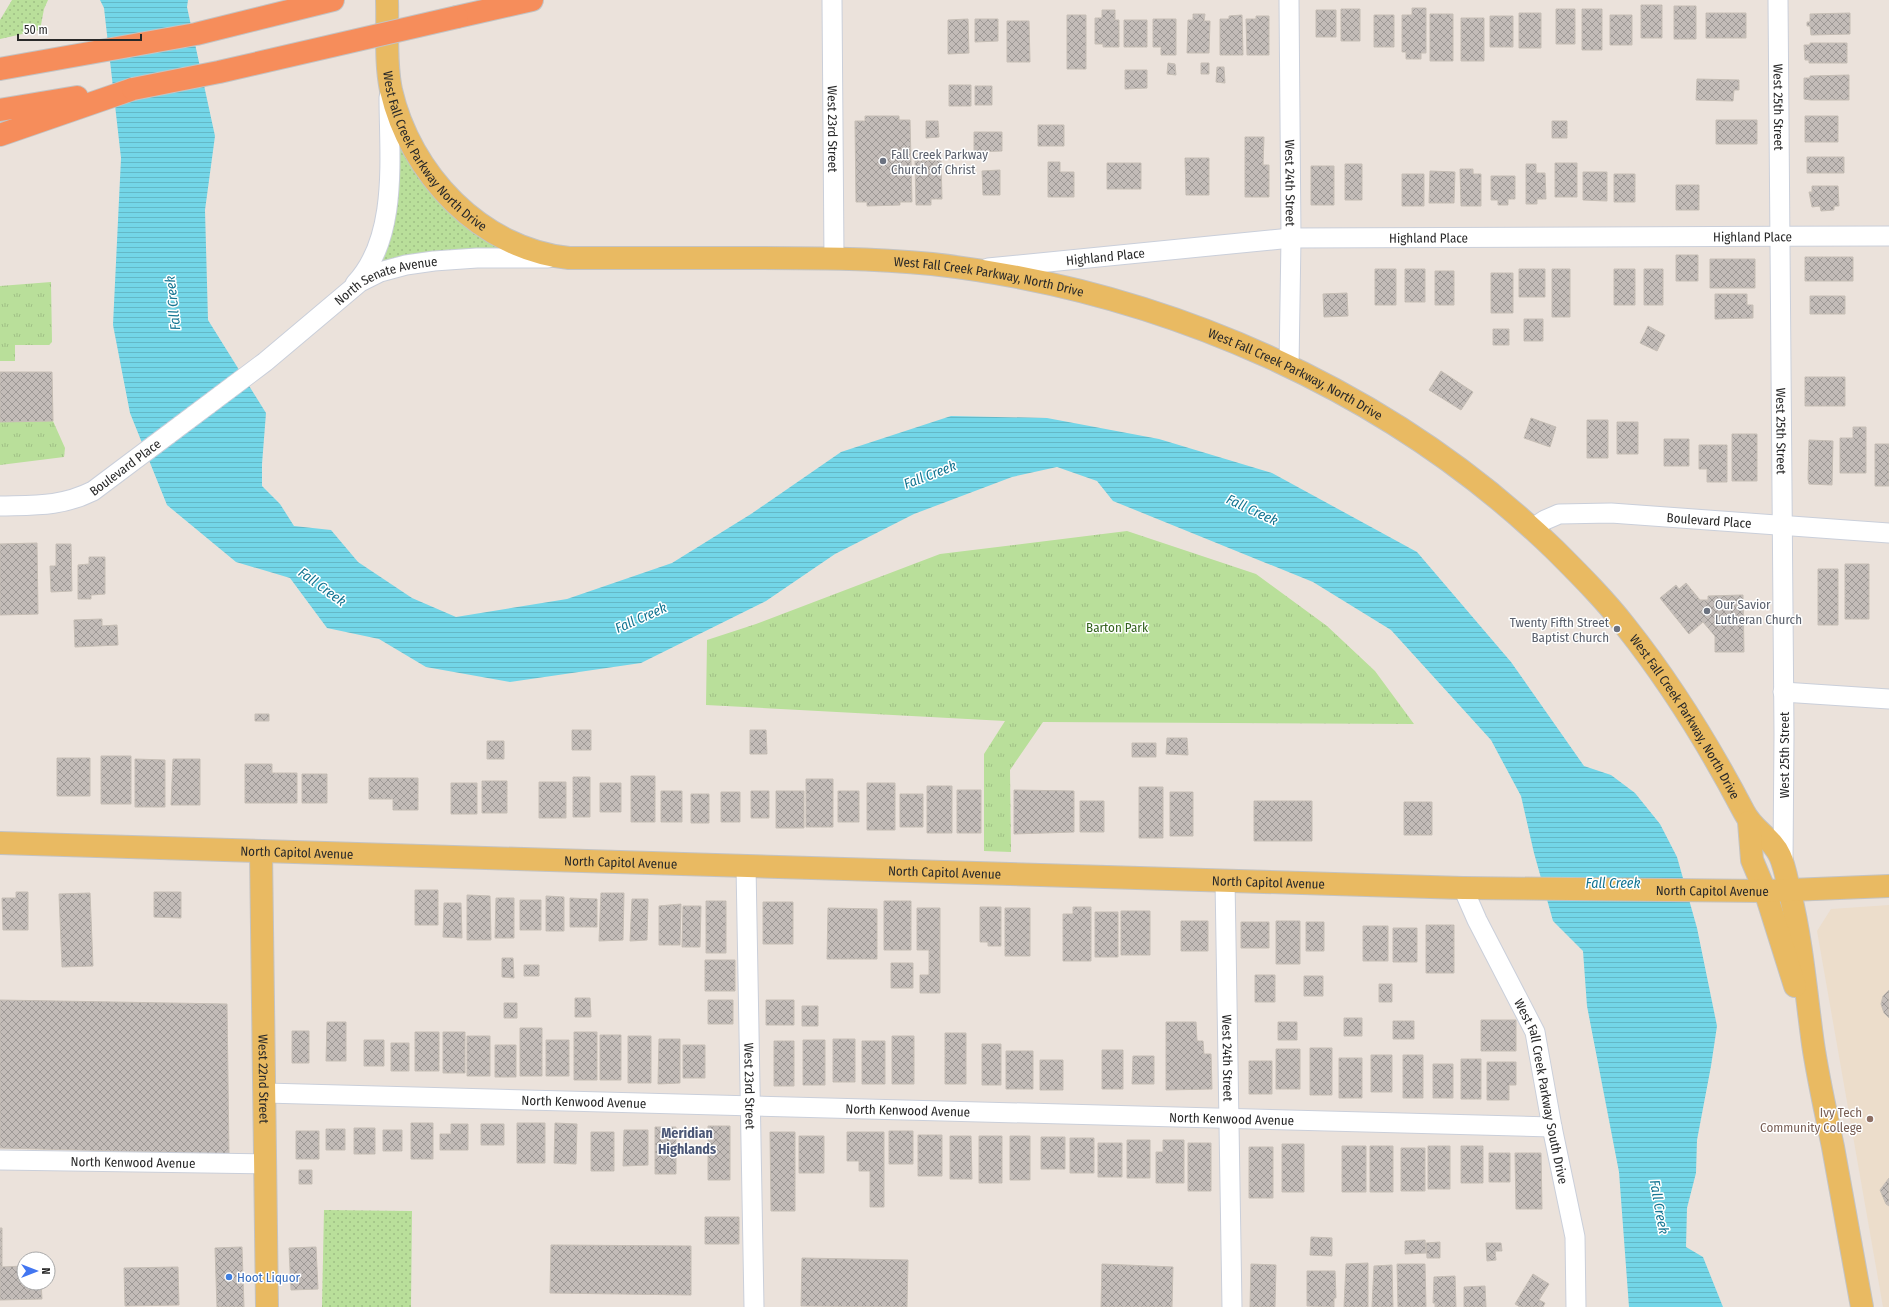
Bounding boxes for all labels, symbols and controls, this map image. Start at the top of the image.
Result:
scale bar [18,16,141,42]
text: 50 m [24,23,48,37]
street label: West 25th Street [1771,64,1787,151]
street label: West Fall Creek Parkway North Drive [381,70,490,234]
street label: West 23rd Street [825,86,841,173]
street label: West 24th Street [1283,139,1298,227]
place label: Fall Creek Parkway Church of Christ [891,147,988,177]
marker: Fall Creek Parkway Church of Christ [878,156,888,166]
street label: Highland Place [1713,229,1792,244]
street label: Highland Place [1389,230,1468,245]
street label: Highland Place [1065,245,1145,268]
street label: North Senate Avenue [331,253,438,308]
street label: West Fall Creek Parkway, North Drive [893,253,1085,299]
water label: Fall Creek [162,275,184,331]
street label: West Fall Creek Parkway, North Drive [1206,325,1385,423]
street label: West 25th Street [1774,388,1789,475]
street label: Boulevard Place [86,436,163,499]
water label: Fall Creek [901,457,959,493]
water label: Fall Creek [1224,491,1281,529]
street label: Boulevard Place [1666,510,1752,531]
water label: Fall Creek [295,564,349,610]
place label: Our Savior Lutheran Church [1715,597,1802,627]
water label: Fall Creek [612,599,670,637]
marker: Our Savior Lutheran Church [1702,606,1712,616]
place label: Twenty Fifth Street Baptist Church [1510,615,1610,645]
park label: Barton Park [1086,620,1149,635]
marker: Twenty Fifth Street Baptist Church [1612,624,1622,634]
street label: West Fall Creek Parkway, North Drive [1627,631,1743,801]
street label: West 25th Street [1777,711,1792,798]
street label: North Capitol Avenue [240,843,354,861]
street label: North Capitol Avenue [564,853,677,871]
street label: North Capitol Avenue [888,863,1001,881]
street label: North Capitol Avenue [1212,873,1325,891]
water label: Fall Creek [1586,875,1641,892]
street label: North Capitol Avenue [1656,882,1769,899]
street label: West Fall Creek Parkway South Drive [1512,996,1571,1185]
street label: West 24th Street [1220,1014,1236,1102]
street label: West 22nd Street [256,1034,272,1124]
street label: West 23rd Street [742,1042,758,1130]
street label: North Kenwood Avenue [521,1092,646,1111]
street label: North Kenwood Avenue [845,1101,970,1119]
place label: Ivy Tech Community College [1760,1105,1862,1135]
street label: North Kenwood Avenue [1169,1109,1294,1128]
marker: Ivy Tech Community College [1865,1114,1875,1124]
district label: Meridian Highlands [658,1125,716,1158]
street label: North Kenwood Avenue [70,1154,196,1170]
water label: Fall Creek [1646,1178,1672,1236]
north arrow [16,1251,56,1291]
text: N [39,1268,52,1274]
place label: Hoot Liquor [237,1270,301,1285]
marker: Hoot Liquor [224,1272,234,1282]

